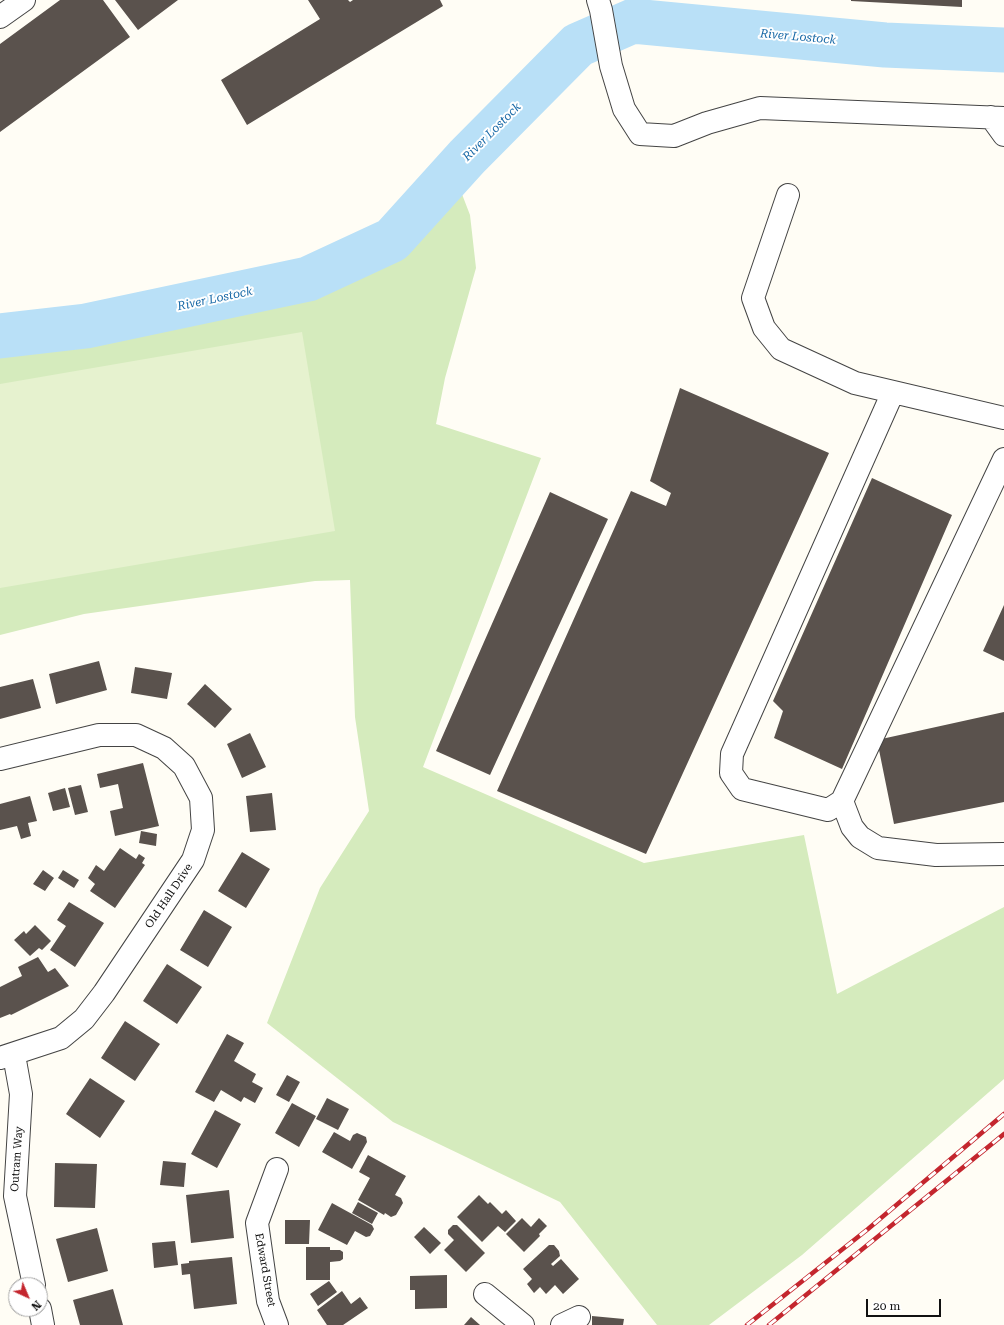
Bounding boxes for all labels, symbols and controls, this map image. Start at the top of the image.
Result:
water label: River Lostock [759,26,837,48]
water label: River Lostock [460,100,524,164]
water label: River Lostock [176,284,254,314]
street label: Old Hall Drive [142,861,196,931]
street label: Outram Way [8,1126,26,1192]
street label: Edward Street [252,1232,278,1308]
north arrow [8,1277,48,1317]
scale bar [868,1291,943,1317]
text: N [28,1298,44,1313]
text: 20 m [873,1299,900,1313]

